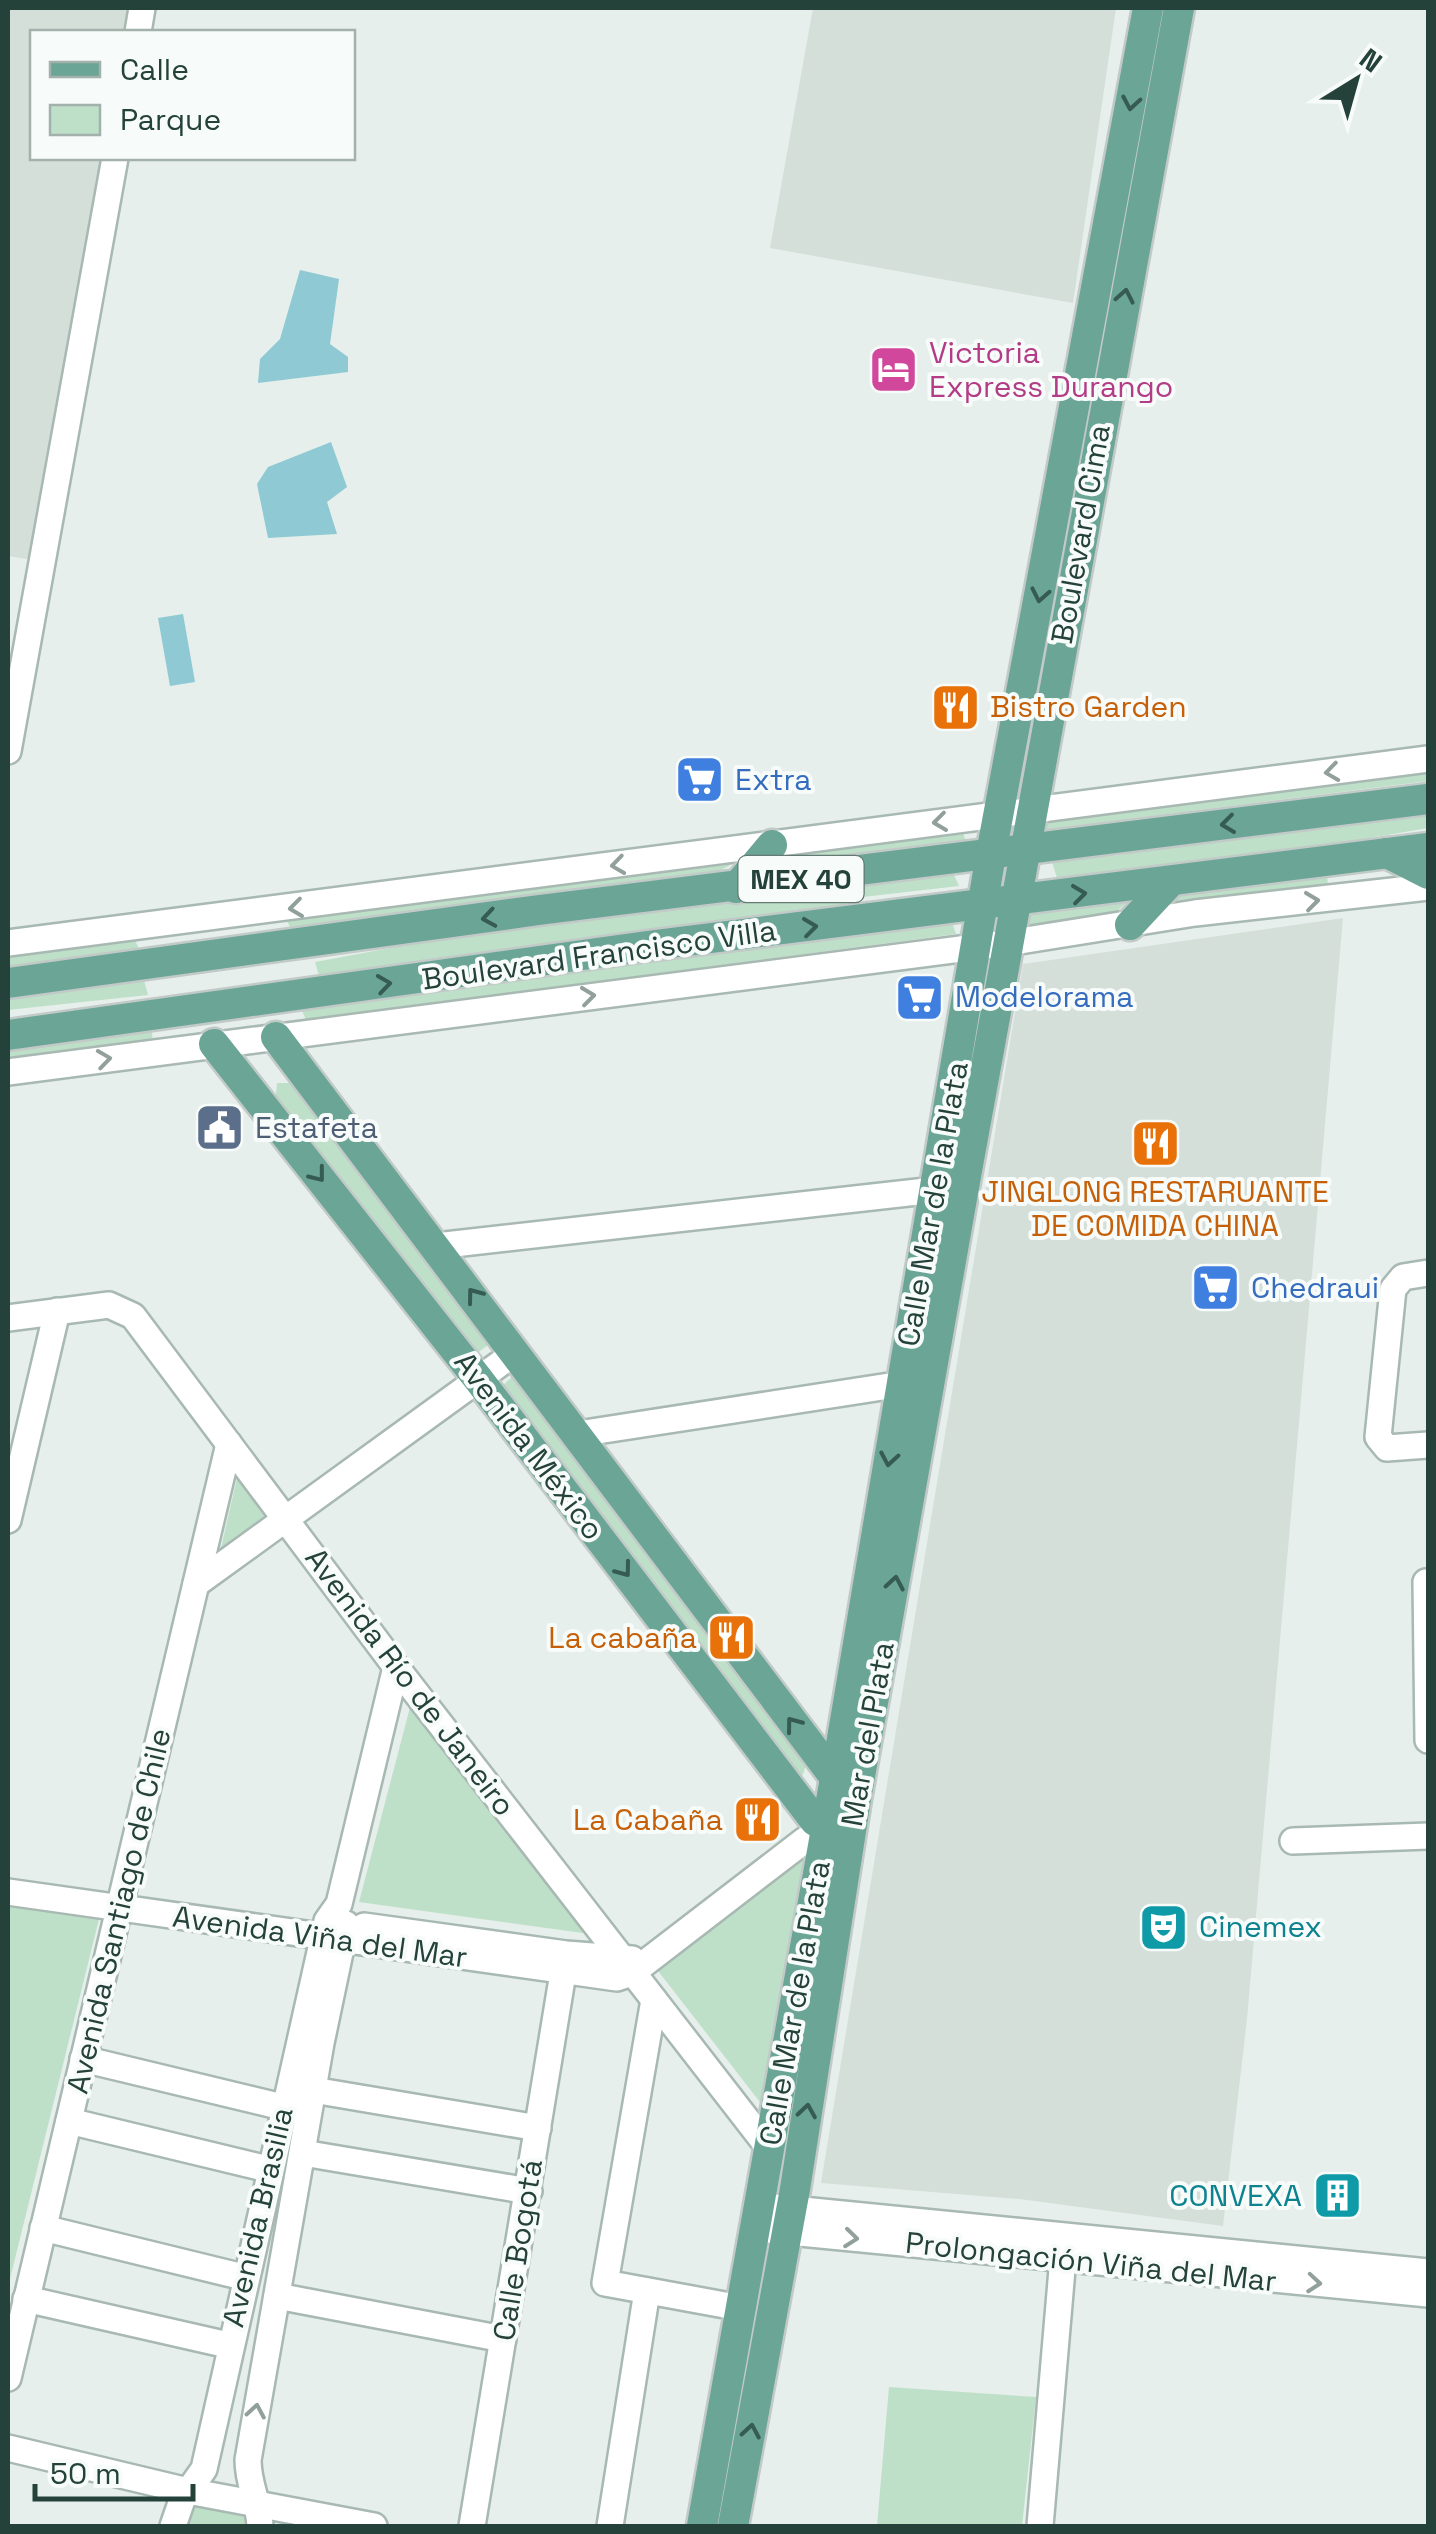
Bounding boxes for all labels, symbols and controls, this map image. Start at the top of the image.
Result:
legend [30,30,355,160]
north arrow [1306,30,1406,130]
text: N [1353,40,1389,80]
text: Calle [120,50,189,89]
one-way arrow [1121,95,1142,112]
text: Parque [120,100,221,139]
one-way arrow [1113,288,1134,305]
place label: Victoria Express Durango [929,333,1173,406]
hotel icon: Victoria Express Durango [868,344,920,396]
street label: Boulevard Cima [1042,421,1119,646]
one-way arrow [1031,586,1052,603]
restaurant icon: Bistro Garden [929,681,981,733]
place label: Bistro Garden [990,687,1187,726]
supermarket icon: Extra [674,754,726,806]
place label: Extra [735,760,812,799]
one-way arrow [1323,761,1339,782]
one-way arrow [932,811,948,832]
one-way arrow [1219,813,1236,834]
one-way arrow [610,854,626,875]
road number: MEX 40 [738,856,864,902]
one-way arrow [1071,884,1087,905]
one-way arrow [1304,891,1320,912]
one-way arrow [287,897,303,918]
one-way arrow [480,906,497,927]
street label: Boulevard Francisco Villa [419,910,779,999]
one-way arrow [802,917,818,938]
supermarket icon: Modelorama [894,971,946,1023]
one-way arrow [375,974,392,995]
place label: Modelorama [955,977,1134,1016]
one-way arrow [580,987,597,1008]
one-way arrow [96,1049,112,1070]
street label: Calle Mar de la Plata [888,1058,977,1349]
public building icon: Estafeta [194,1102,246,1154]
place label: Estafeta [255,1108,378,1147]
restaurant icon: JINGLONG RESTARUANTE DE COMIDA CHINA [1129,1117,1181,1169]
one-way arrow [306,1164,323,1182]
place label: JINGLONG RESTARUANTE DE COMIDA CHINA [981,1172,1329,1245]
supermarket icon: Chedraui [1190,1262,1242,1314]
place label: Chedraui [1251,1268,1379,1307]
one-way arrow [468,1288,485,1306]
street label: Avenida México [446,1344,613,1548]
one-way arrow [880,1451,901,1467]
street label: Avenida Río de Janeiro [297,1540,524,1824]
one-way arrow [612,1559,630,1577]
one-way arrow [884,1575,905,1591]
restaurant icon: La cabaña [706,1612,758,1664]
place label: La cabaña [548,1618,697,1657]
street label: Mar del Plata [832,1638,903,1829]
one-way arrow [787,1717,806,1736]
street label: Avenida Santiago de Chile [57,1724,180,2097]
restaurant icon: La Cabaña [732,1794,784,1846]
place label: La Cabaña [573,1800,723,1839]
street label: Calle Mar de la Plata [750,1857,839,2148]
street label: Avenida Viña del Mar [170,1897,470,1976]
theatre icon: Cinemex [1138,1901,1190,1953]
place label: Cinemex [1199,1907,1322,1946]
one-way arrow [796,2102,817,2119]
street label: Avenida Brasilia [213,2103,302,2331]
street label: Calle Bogotá [484,2156,551,2343]
building icon: CONVEXA [1311,2170,1363,2222]
place label: CONVEXA [1169,2176,1302,2215]
street label: Prolongación Viña del Mar [903,2223,1279,2300]
one-way arrow [844,2227,860,2248]
one-way arrow [1307,2272,1323,2294]
one-way arrow [245,2403,266,2419]
one-way arrow [739,2422,760,2439]
scale bar [35,2439,192,2501]
text: 50 m [50,2454,121,2493]

